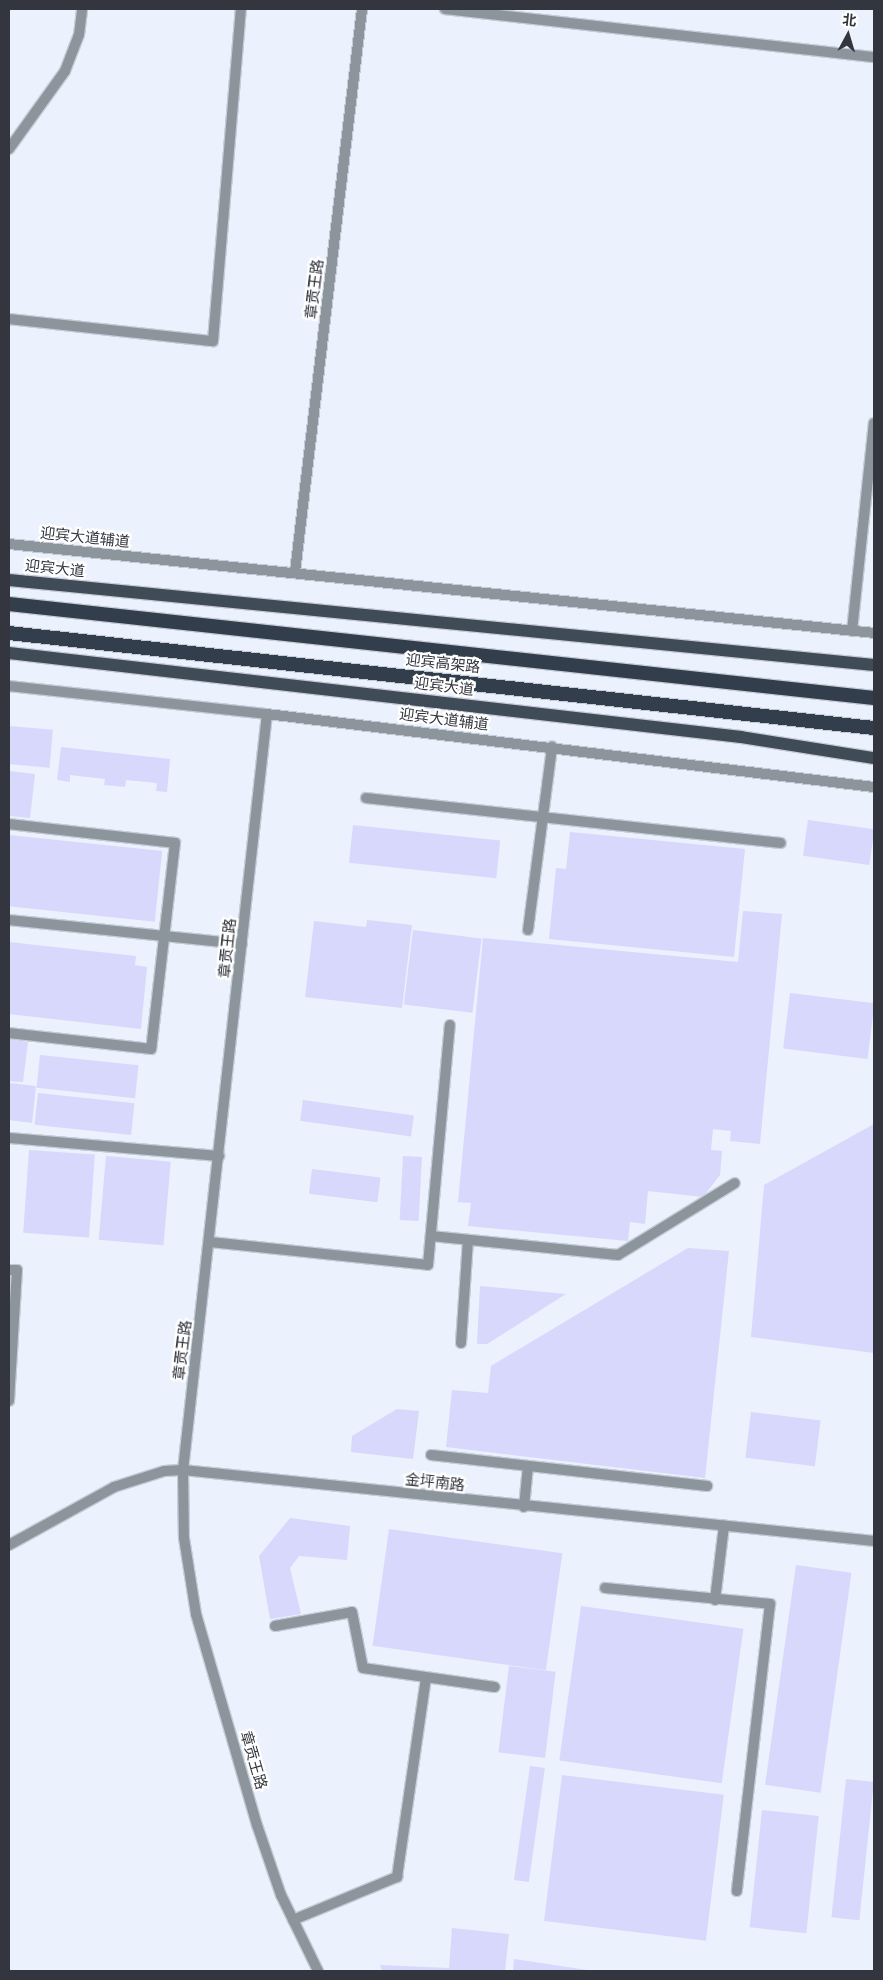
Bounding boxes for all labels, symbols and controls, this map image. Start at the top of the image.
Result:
north arrow [823,10,873,60]
text: 北 [842,10,857,29]
street label: 章贡王路 [301,258,327,320]
street label: 迎宾大道辅道 [39,523,131,551]
street label: 迎宾大道 [24,556,86,580]
street label: 迎宾高架路 [405,650,481,676]
street label: 迎宾大道 [413,673,475,699]
street label: 迎宾大道辅道 [398,705,490,733]
street label: 章贡王路 [215,917,239,979]
street label: 章贡王路 [169,1319,195,1381]
street label: 金坪南路 [404,1470,466,1494]
street label: 章贡王路 [237,1729,271,1791]

